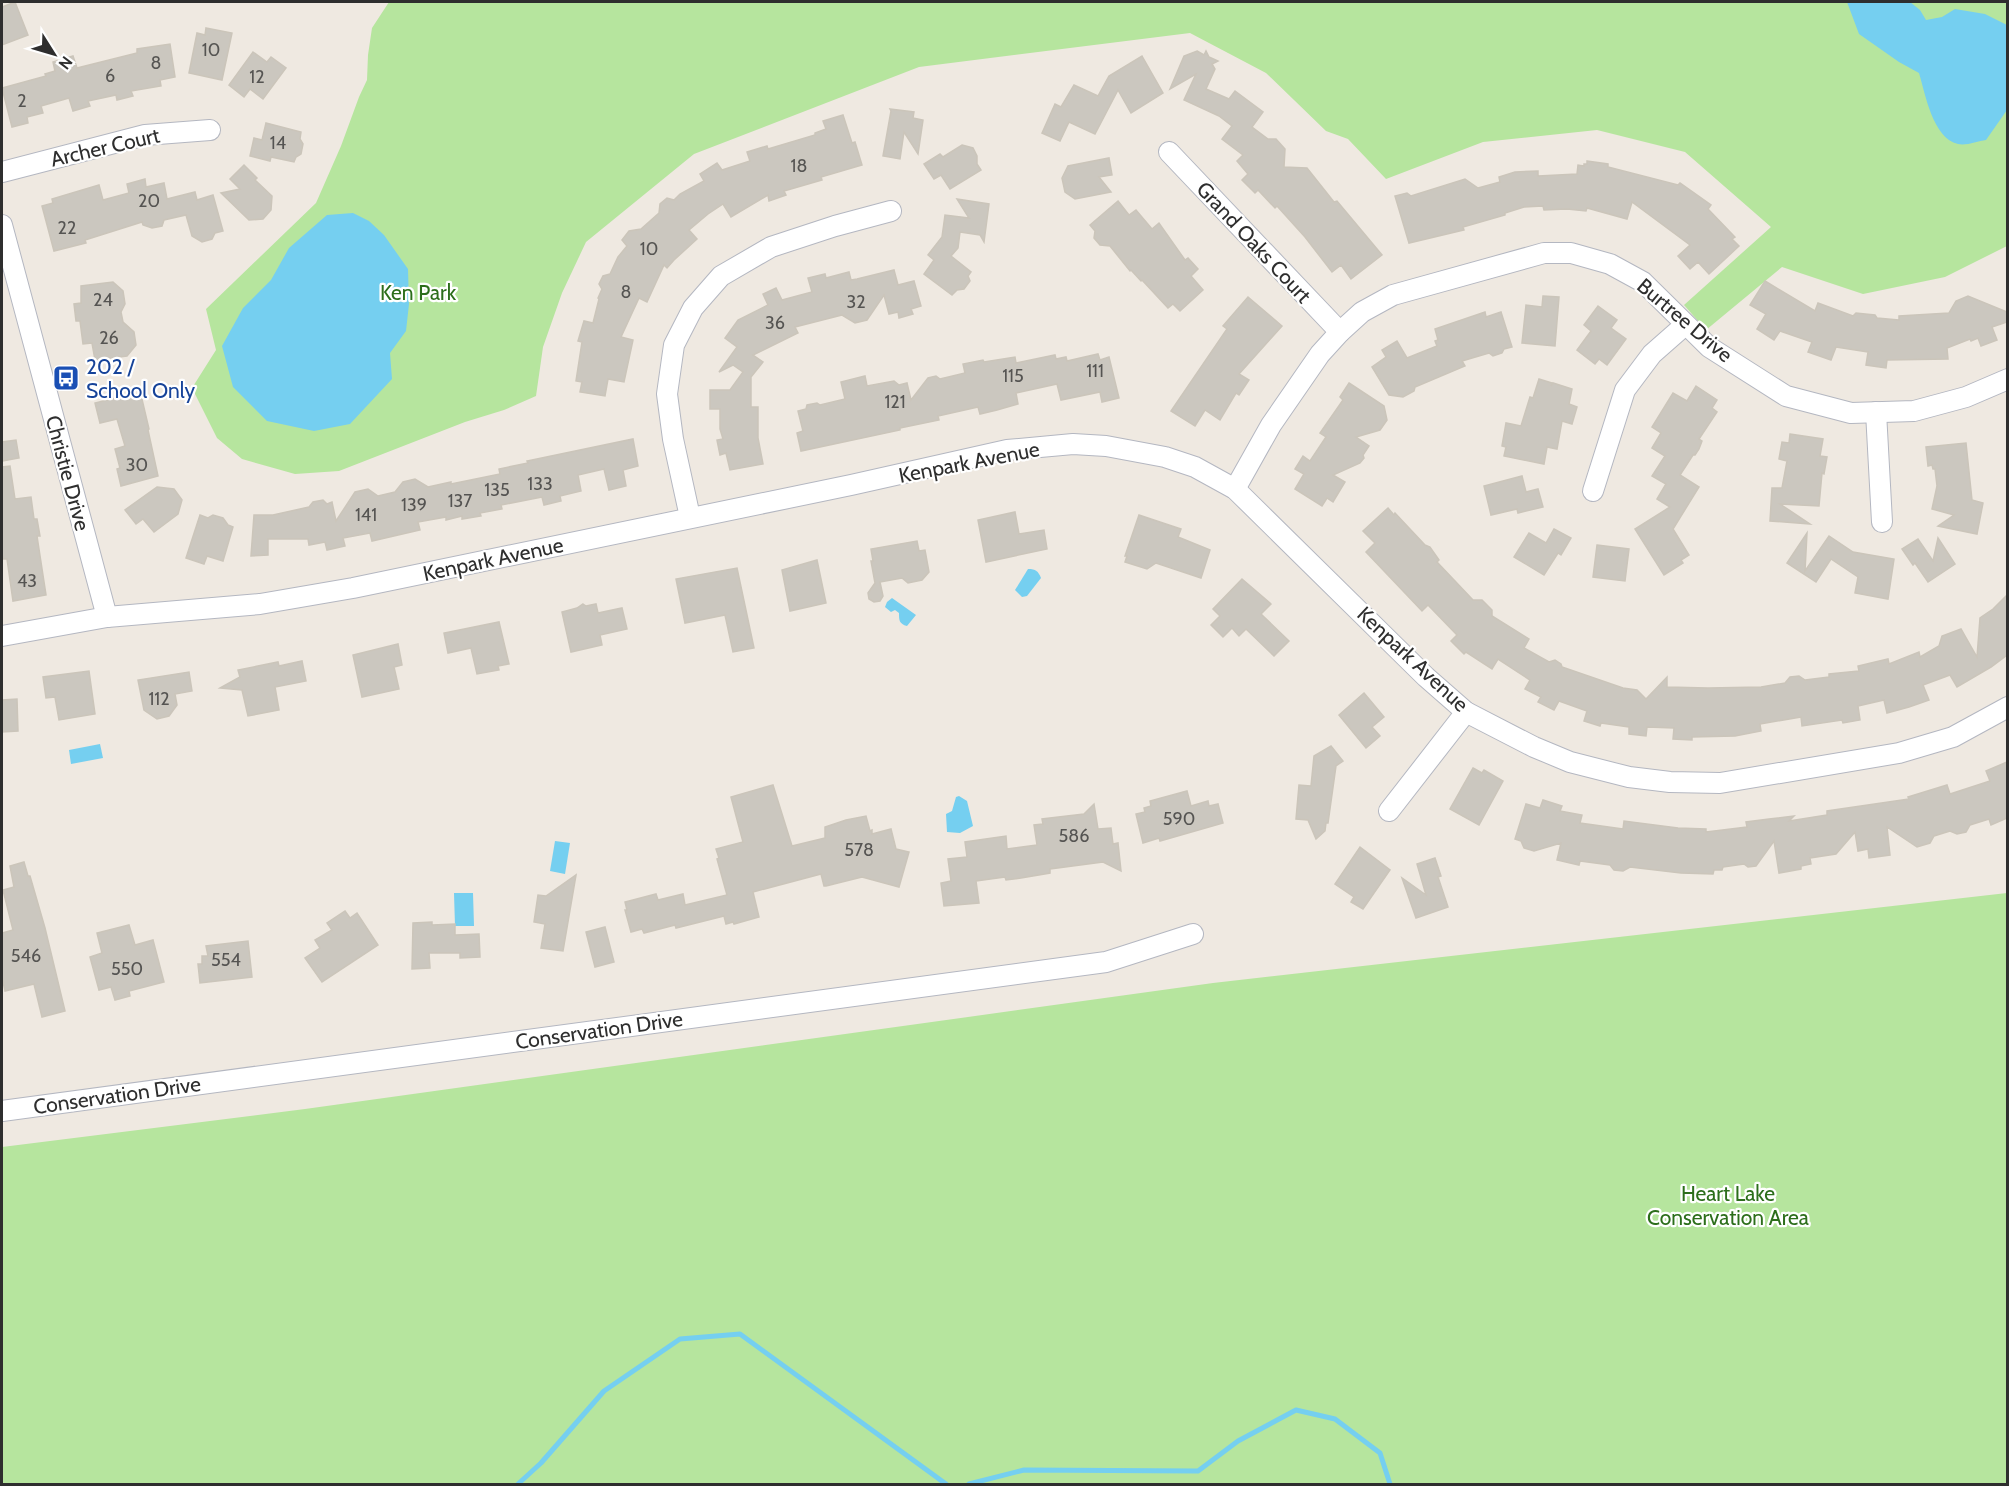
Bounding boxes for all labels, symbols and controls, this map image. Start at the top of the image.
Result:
north arrow [24,24,84,84]
house number: 10 [202,39,220,61]
text: N [55,52,77,73]
house number: 8 [151,52,161,74]
house number: 6 [105,65,115,87]
house number: 12 [249,66,265,88]
house number: 2 [17,90,27,112]
street label: Archer Court [48,122,162,172]
house number: 14 [270,132,286,154]
house number: 18 [791,155,807,177]
street label: Grand Oaks Court [1191,176,1317,308]
house number: 20 [138,190,160,212]
house number: 22 [58,217,76,239]
house number: 10 [640,238,658,260]
street label: Burtree Drive [1632,273,1738,367]
park label: Ken Park [380,280,457,305]
house number: 8 [621,281,631,303]
house number: 24 [93,289,113,311]
house number: 32 [846,291,866,313]
house number: 36 [765,312,785,334]
house number: 26 [99,327,119,349]
place label: 202 / School Only [86,354,196,403]
house number: 111 [1086,360,1104,382]
bus stop icon: 202 / School Only [51,363,81,393]
house number: 115 [1002,365,1024,387]
house number: 121 [884,391,906,413]
street label: Christie Drive [41,413,95,534]
street label: Kenpark Avenue [897,436,1042,488]
house number: 30 [126,454,148,476]
house number: 133 [527,473,553,495]
house number: 135 [484,479,510,501]
house number: 137 [448,490,472,512]
house number: 139 [401,494,427,516]
house number: 141 [355,504,377,526]
street label: Kenpark Avenue [421,532,566,586]
house number: 43 [17,570,37,592]
street label: Kenpark Avenue [1352,601,1474,717]
house number: 112 [148,688,170,710]
house number: 590 [1163,808,1195,830]
house number: 586 [1059,825,1089,847]
house number: 578 [844,839,874,861]
house number: 546 [11,945,41,967]
house number: 554 [211,949,241,971]
house number: 550 [111,958,143,980]
street label: Conservation Drive [514,1006,685,1054]
street label: Conservation Drive [32,1071,203,1119]
park label: Heart Lake Conservation Area [1647,1181,1809,1230]

